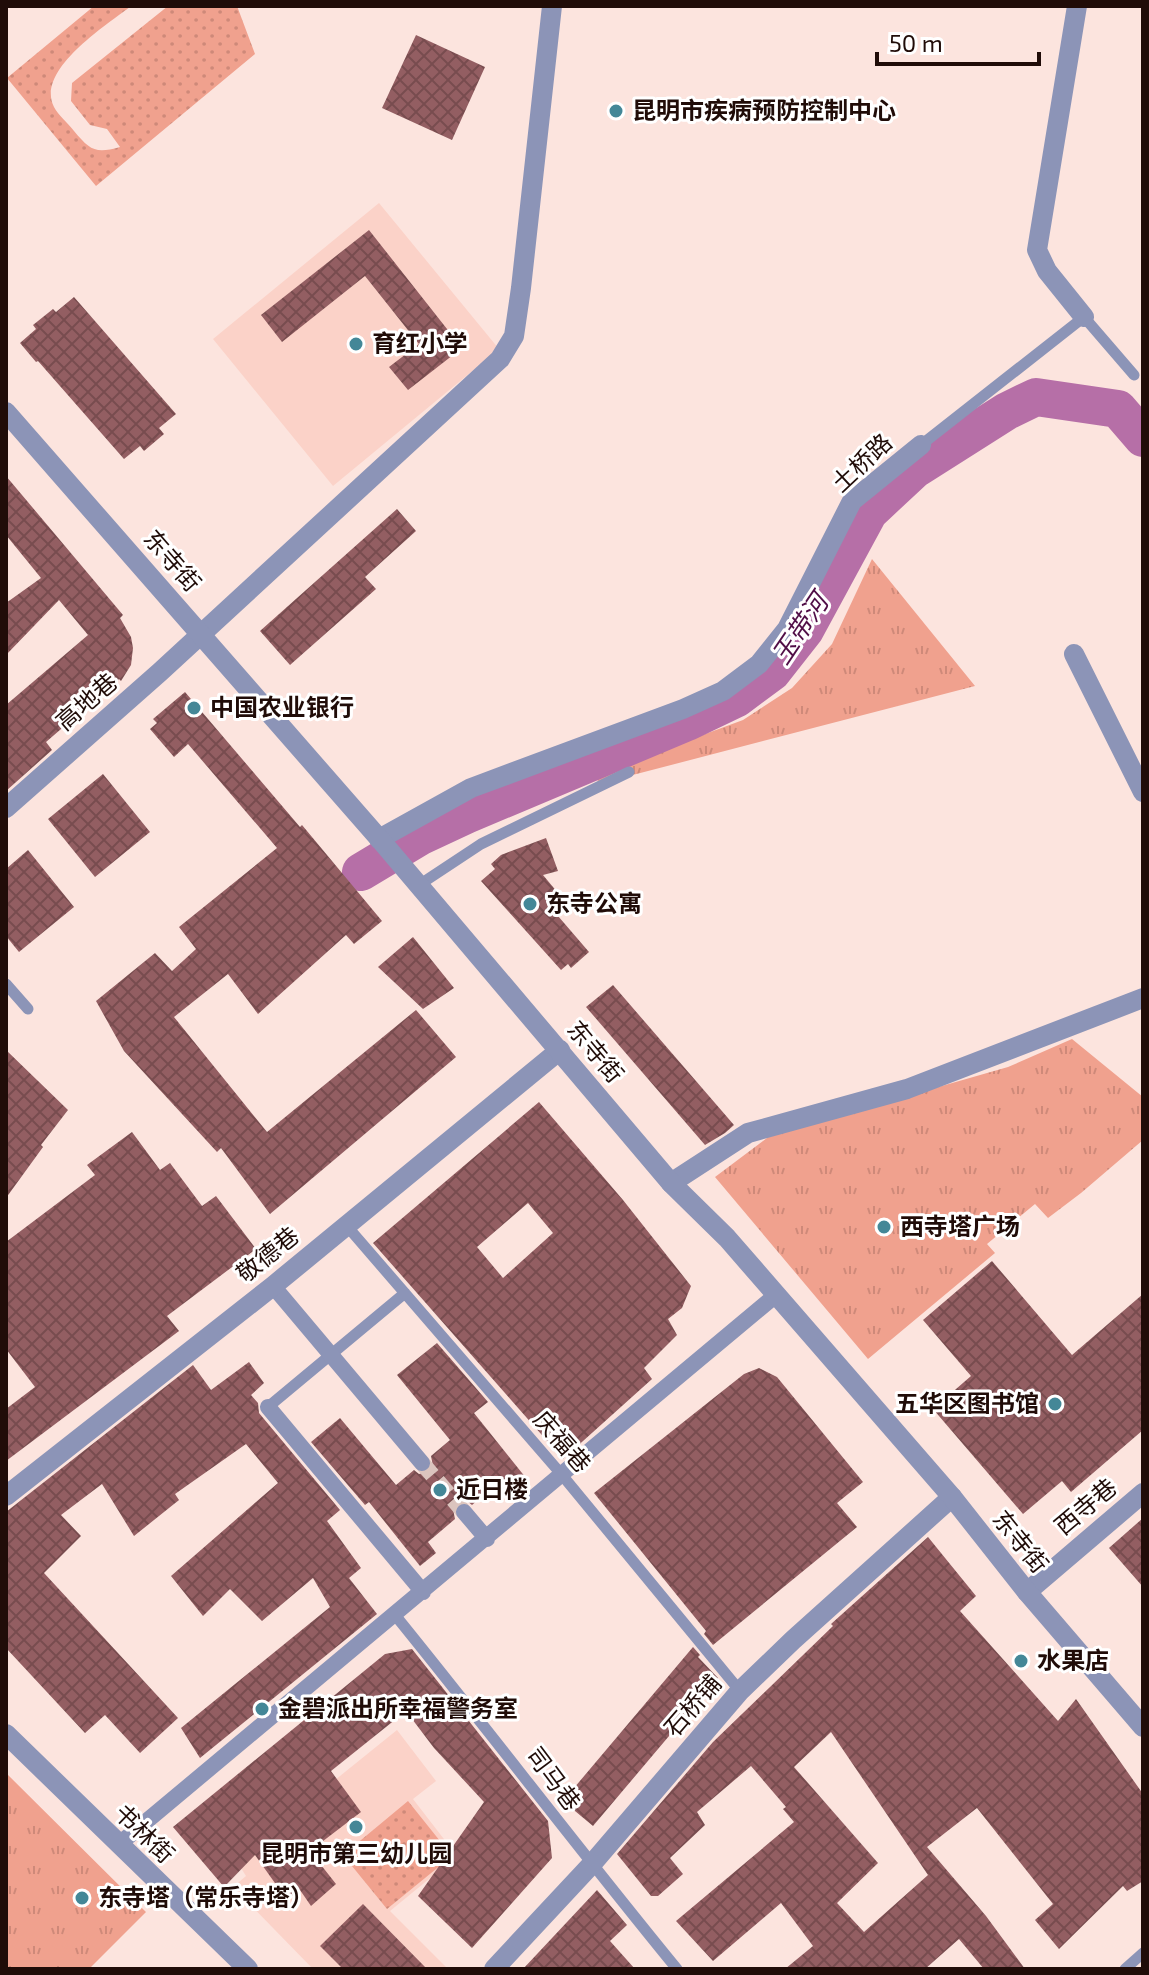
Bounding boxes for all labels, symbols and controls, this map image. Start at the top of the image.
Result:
scale bar [877,16,1039,66]
text: 50 m [889,28,943,57]
place label: 昆明市疾病预防控制中心 [632,95,896,124]
marker: 昆明市疾病预防控制中心 [607,102,625,120]
place label: 育红小学 [372,328,468,357]
marker: 育红小学 [347,335,365,353]
street label: 土桥路 [825,427,897,497]
street label: 东寺街 [139,523,208,597]
water label: 玉带河 [764,583,836,669]
street label: 高地巷 [49,666,123,735]
place label: 中国农业银行 [210,692,354,721]
marker: 中国农业银行 [185,699,203,717]
place label: 东寺公寓 [546,888,642,917]
marker: 东寺公寓 [521,895,539,913]
street label: 东寺街 [562,1014,630,1088]
place label: 西寺塔广场 [900,1211,1020,1240]
marker: 西寺塔广场 [875,1218,893,1236]
street label: 敬德巷 [230,1220,304,1288]
place label: 五华区图书馆 [895,1388,1039,1417]
marker: 五华区图书馆 [1046,1395,1064,1413]
street label: 庆福巷 [529,1404,598,1478]
street label: 西寺巷 [1048,1472,1122,1540]
place label: 近日楼 [456,1474,528,1503]
marker: 近日楼 [431,1481,449,1499]
street label: 东寺街 [987,1504,1055,1578]
place label: 水果店 [1037,1645,1109,1674]
marker: 水果店 [1012,1652,1030,1670]
street label: 石桥铺 [657,1668,726,1742]
place label: 金碧派出所幸福警务室 [278,1693,518,1722]
marker: 金碧派出所幸福警务室 [253,1700,271,1718]
street label: 司马巷 [521,1741,587,1816]
street label: 书林街 [109,1797,181,1868]
marker: 昆明市第三幼儿园 [347,1818,365,1836]
place label: 昆明市第三幼儿园 [260,1838,452,1867]
place label: 东寺塔（常乐寺塔） [98,1882,314,1911]
marker: 东寺塔（常乐寺塔） [73,1889,91,1907]

